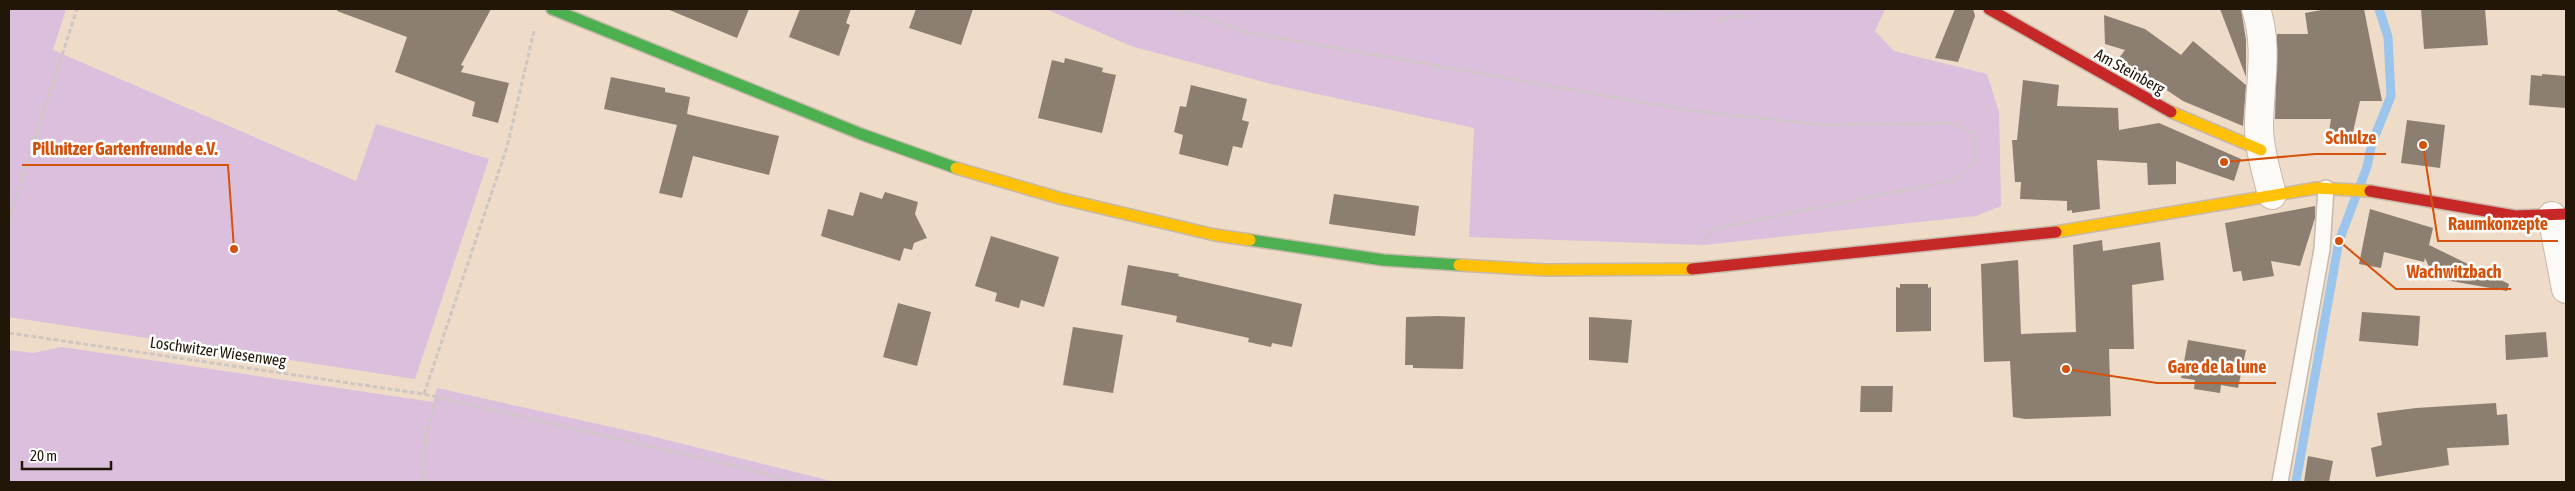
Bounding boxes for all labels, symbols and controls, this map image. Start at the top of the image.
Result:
street label: Am Steinberg [2091,44,2168,99]
callout: Schulze [2315,121,2386,154]
text: Schulze [2326,127,2376,148]
callout: Pillnitzer Gartenfreunde e.V. [22,132,228,165]
text: Pillnitzer Gartenfreunde e.V. [32,138,218,159]
callout: Raumkonzepte [2438,208,2558,241]
text: Raumkonzepte [2448,213,2548,234]
callout: Wachwitzbach [2396,256,2511,289]
text: Wachwitzbach [2405,261,2502,282]
street label: Loschwitzer Wiesenweg [149,333,287,370]
callout: Gare de la lune [2157,350,2276,383]
text: Gare de la lune [2168,356,2267,377]
scale bar [22,438,111,470]
text: 20 m [30,447,57,464]

